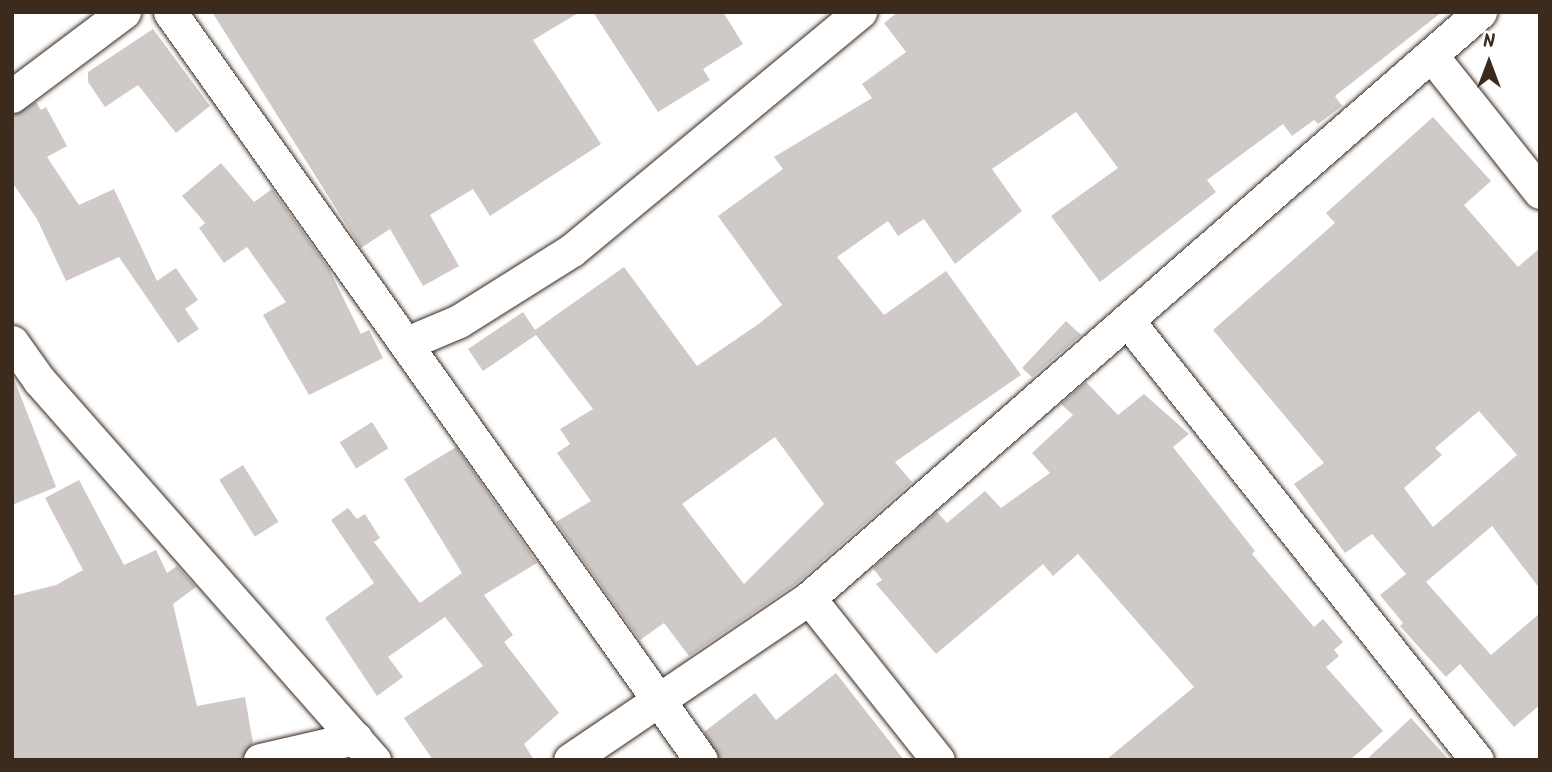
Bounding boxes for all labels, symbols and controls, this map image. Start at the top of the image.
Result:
text: N [1483,27,1495,57]
north arrow [1454,28,1524,98]

